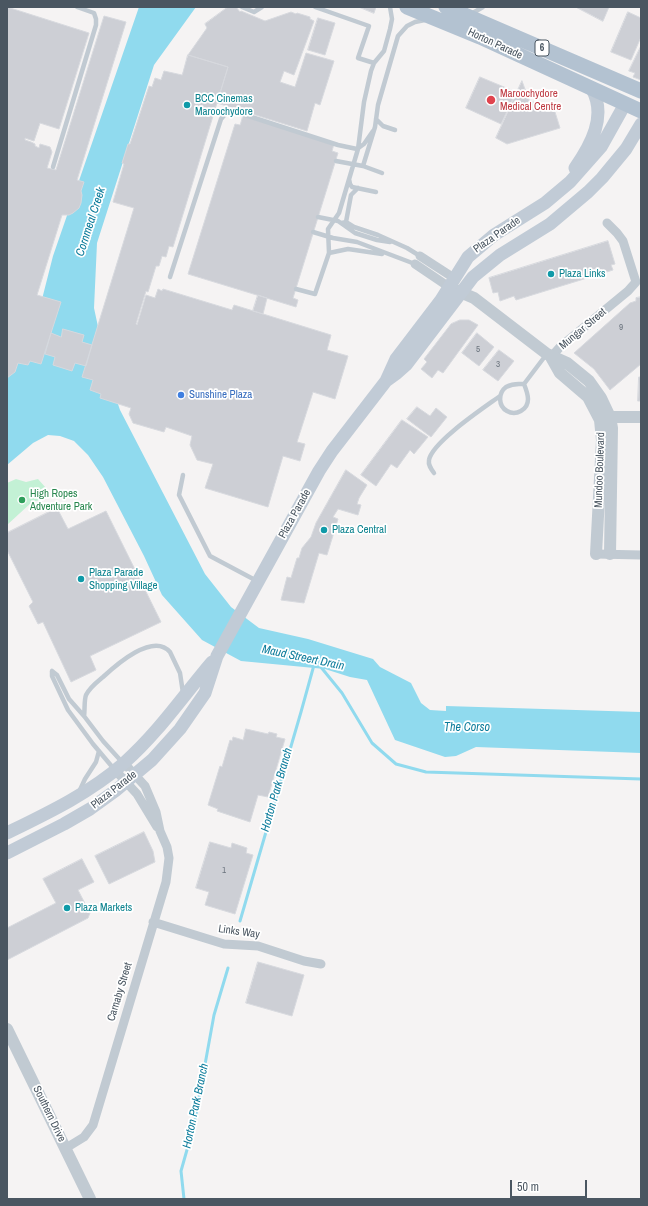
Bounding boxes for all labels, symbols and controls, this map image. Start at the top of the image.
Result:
street label: Horton Parade [466,26,524,62]
road number: 6 [535,40,549,56]
place label: Maroochydore Medical Centre [500,87,561,113]
place label: BCC Cinemas Maroochydore [195,92,253,118]
marker: Maroochydore Medical Centre [485,94,497,106]
marker: BCC Cinemas Maroochydore [182,100,192,110]
water label: Cornmeal Creek [73,186,109,258]
street label: Plaza Parade [471,214,523,256]
place label: Plaza Links [559,267,606,281]
marker: Plaza Links [546,269,556,279]
street label: Mungar Street [557,306,609,352]
house number: 9 [619,323,623,333]
house number: 5 [476,345,480,355]
house number: 3 [496,360,500,370]
place label: Sunshine Plaza [189,388,252,402]
marker: Sunshine Plaza [176,390,186,400]
street label: Mundoo Boulevard [592,432,608,508]
place label: High Ropes Adventure Park [30,487,92,513]
street label: Plaza Parade [276,487,314,541]
marker: High Ropes Adventure Park [17,495,27,505]
place label: Plaza Central [332,523,386,537]
marker: Plaza Central [319,525,329,535]
place label: Plaza Parade Shopping Village [89,566,158,592]
marker: Plaza Parade Shopping Village [76,574,86,584]
water label: Maud Streert Drain [261,642,345,674]
water label: The Corso [444,721,490,735]
water label: Horton Park Branch [258,746,296,834]
street label: Plaza Parade [89,768,139,812]
house number: 1 [222,866,226,876]
place label: Plaza Markets [75,901,132,915]
marker: Plaza Markets [62,903,72,913]
street label: Links Way [217,923,261,941]
street label: Carnaby Street [105,961,135,1023]
water label: Horton Park Branch [180,1062,212,1150]
street label: Southern Drive [30,1084,68,1144]
scale bar [512,1172,589,1198]
text: 50 m [517,1179,539,1195]

